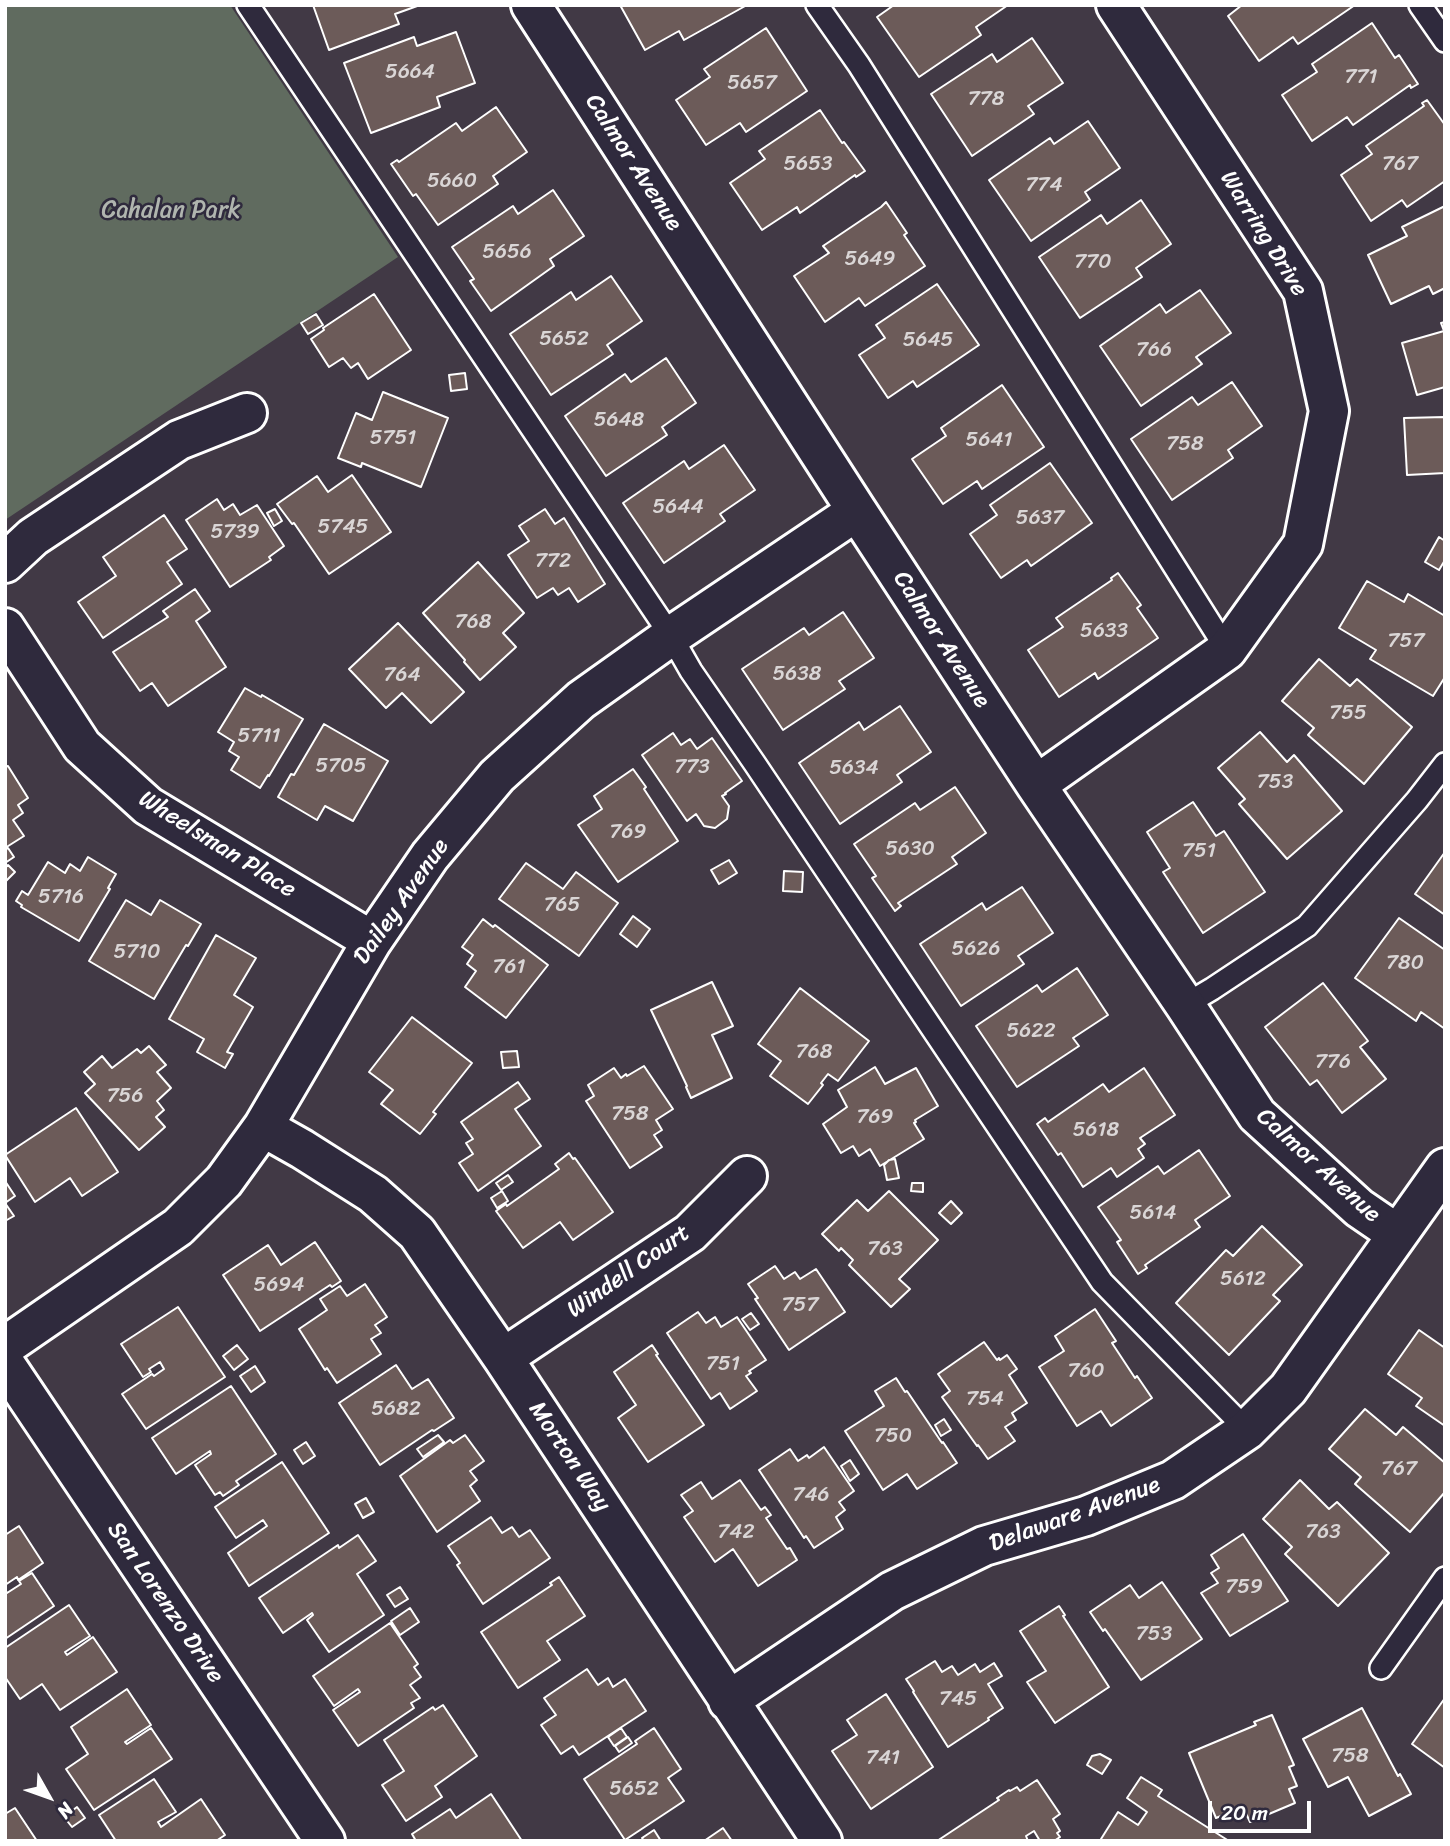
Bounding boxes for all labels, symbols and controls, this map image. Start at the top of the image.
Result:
house number: 5664 [385,60,435,86]
house number: 771 [1345,65,1377,91]
house number: 5657 [727,71,777,97]
house number: 778 [968,87,1004,113]
street label: Calmor Avenue [578,89,688,237]
house number: 5653 [783,152,833,178]
house number: 767 [1382,152,1418,178]
street label: Warring Drive [1213,166,1313,302]
house number: 5660 [427,169,477,195]
house number: 774 [1025,173,1063,199]
park label: Cahalan Park [101,197,241,225]
house number: 5656 [482,240,532,266]
house number: 5649 [845,247,895,273]
house number: 770 [1074,250,1112,276]
house number: 5652 [539,327,589,353]
house number: 5645 [903,328,953,354]
house number: 766 [1136,338,1172,364]
house number: 5648 [594,408,644,434]
house number: 5751 [370,426,416,452]
house number: 5641 [966,428,1012,454]
house number: 758 [1166,432,1204,458]
house number: 5644 [652,495,704,521]
house number: 5637 [1016,506,1064,532]
house number: 5745 [318,515,368,541]
house number: 5739 [210,520,260,546]
house number: 772 [535,549,571,575]
street label: Calmor Avenue [886,566,996,714]
house number: 768 [455,610,491,636]
house number: 5633 [1080,619,1128,645]
house number: 757 [1388,629,1424,655]
house number: 5638 [773,662,821,688]
house number: 764 [383,663,421,689]
house number: 755 [1329,701,1367,727]
house number: 5711 [238,724,280,750]
house number: 5705 [316,754,366,780]
house number: 773 [674,755,710,781]
house number: 5634 [829,756,879,782]
house number: 753 [1257,770,1293,796]
street label: Wheelsman Place [133,785,301,905]
house number: 769 [610,820,646,846]
street label: Dailey Avenue [348,834,456,970]
house number: 5630 [885,837,935,863]
house number: 751 [1182,839,1216,865]
house number: 5716 [38,885,84,911]
house number: 765 [544,893,580,919]
house number: 5626 [952,937,1000,963]
house number: 5710 [113,940,161,966]
house number: 780 [1386,951,1424,977]
house number: 761 [493,955,525,981]
house number: 5622 [1007,1019,1055,1045]
house number: 768 [796,1040,832,1066]
house number: 776 [1315,1050,1351,1076]
house number: 756 [107,1084,143,1110]
house number: 758 [611,1102,649,1128]
street label: Calmor Avenue [1250,1103,1386,1229]
house number: 769 [857,1105,893,1131]
house number: 5618 [1073,1118,1119,1144]
house number: 5614 [1130,1201,1176,1227]
street label: Windell Court [562,1219,696,1325]
house number: 763 [867,1237,903,1263]
house number: 5612 [1220,1267,1266,1293]
house number: 5694 [254,1273,304,1299]
house number: 757 [782,1293,818,1319]
house number: 751 [706,1352,740,1378]
house number: 760 [1067,1359,1105,1385]
house number: 754 [966,1387,1004,1413]
street label: Morton Way [522,1396,616,1518]
house number: 5682 [371,1397,421,1423]
house number: 750 [874,1424,912,1450]
house number: 767 [1381,1457,1417,1483]
street label: Delaware Avenue [986,1471,1164,1559]
house number: 746 [792,1483,830,1509]
street label: San Lorenzo Drive [100,1517,230,1689]
house number: 742 [717,1520,755,1546]
house number: 763 [1305,1520,1341,1546]
house number: 759 [1225,1575,1263,1601]
house number: 753 [1136,1622,1172,1648]
house number: 745 [939,1687,977,1713]
house number: 758 [1331,1744,1369,1770]
house number: 741 [866,1746,900,1772]
north arrow [14,1762,84,1832]
house number: 5652 [609,1777,659,1803]
scale bar [1212,1786,1315,1830]
text: 20 m [1221,1794,1268,1832]
text: N [49,1795,82,1826]

